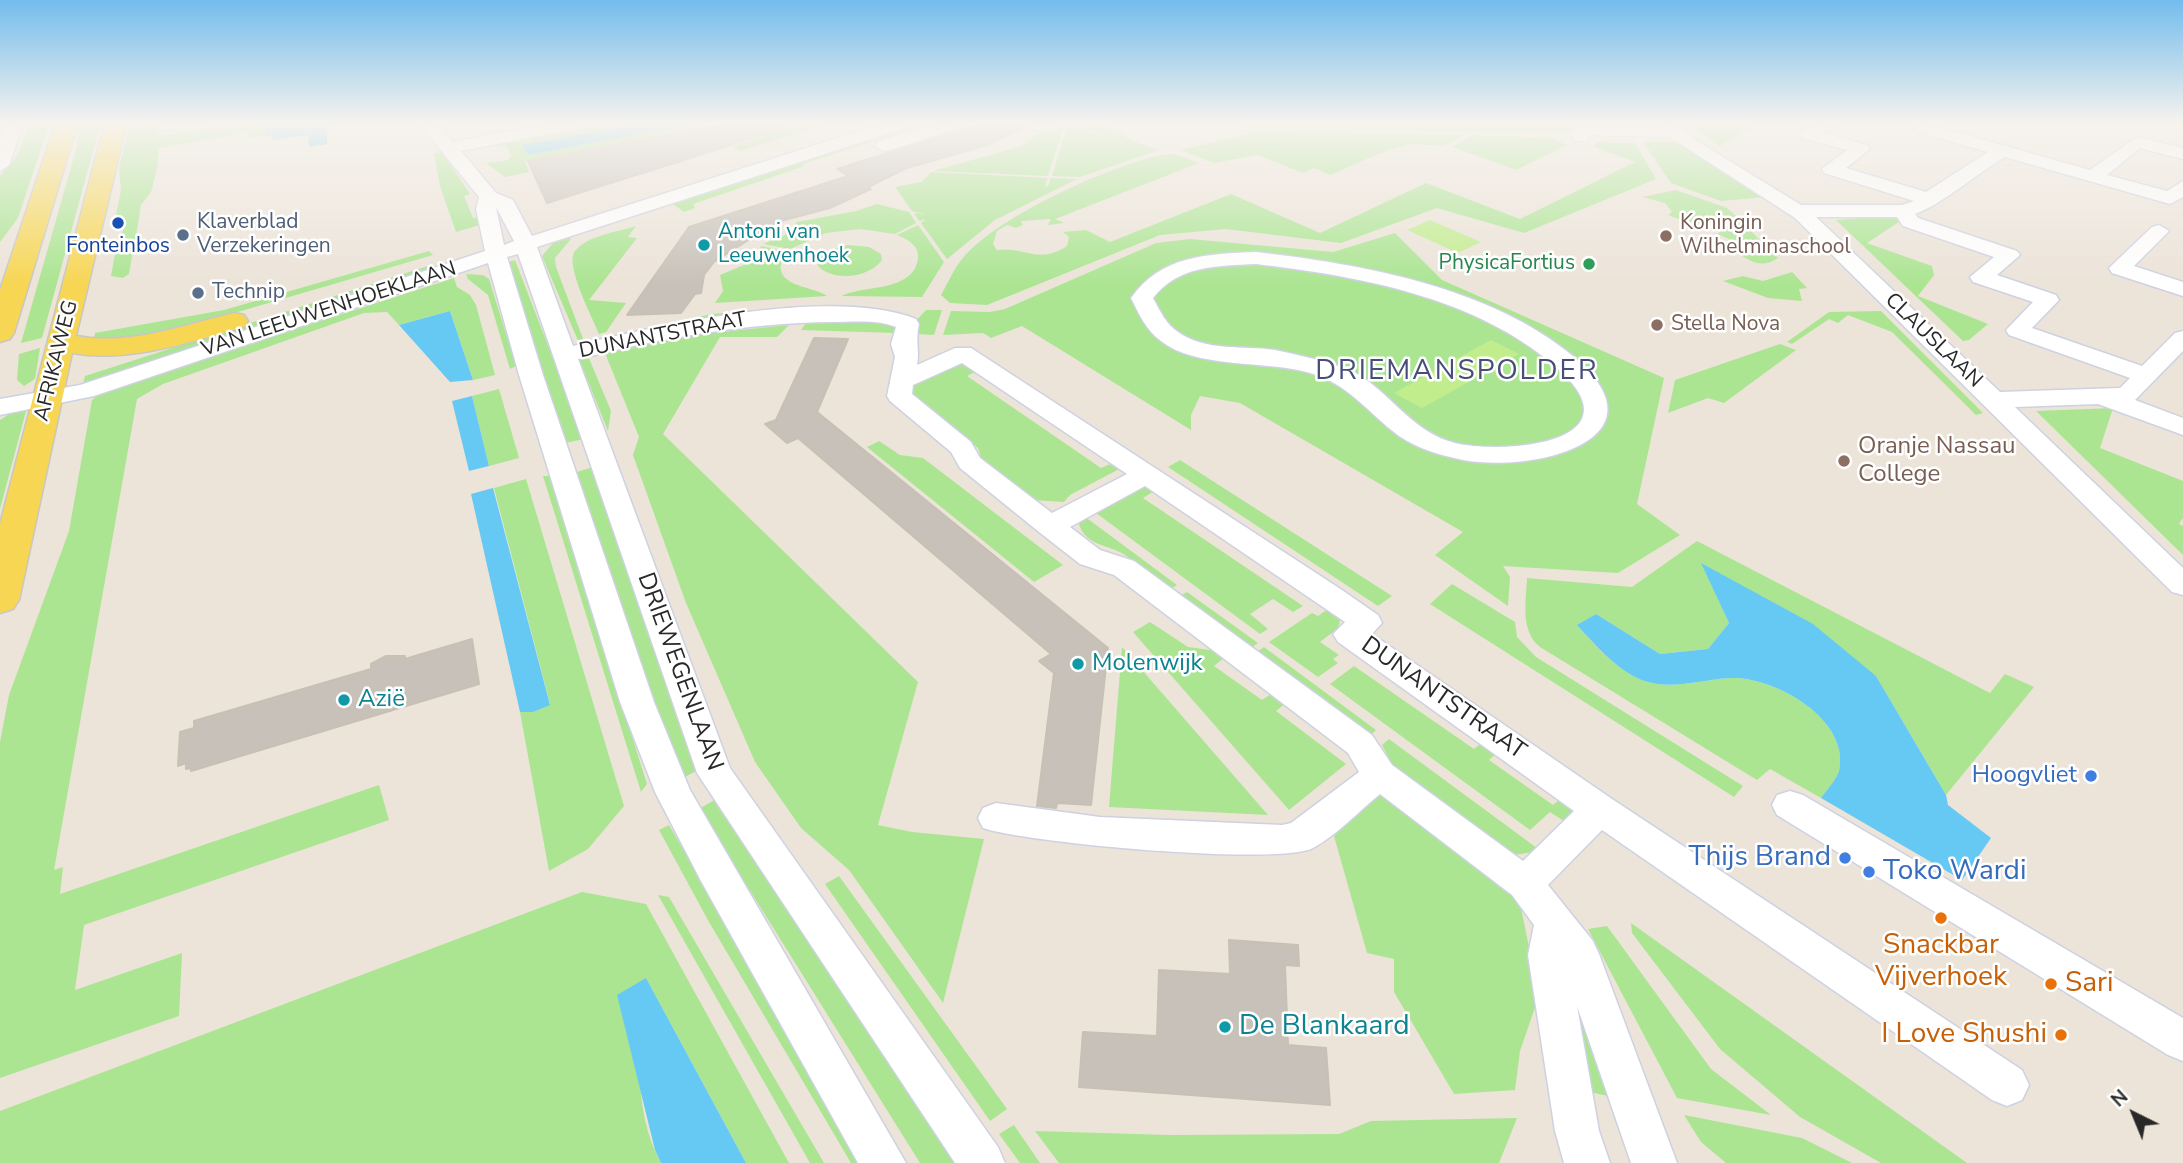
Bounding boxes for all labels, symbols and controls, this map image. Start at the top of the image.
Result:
place label: Klaverblad Verzekeringen [197,210,331,260]
place label: Koningin Wilhelminaschool [1680,211,1851,261]
marker: Fonteinbos [110,215,126,231]
place label: Antoni van Leeuwenhoek [718,220,849,270]
marker: Klaverblad Verzekeringen [175,227,191,243]
marker: Koningin Wilhelminaschool [1658,228,1674,244]
place label: Fonteinbos [66,234,170,260]
marker: Antoni van Leeuwenhoek [696,237,712,253]
place label: PhysicaFortius [1439,251,1575,277]
marker: PhysicaFortius [1581,256,1597,272]
street label: VAN LEEUWENHOEKLAAN [199,257,459,363]
place label: Technip [212,280,285,306]
marker: Technip [190,285,206,301]
street label: CLAUSLAAN [1879,288,1987,394]
street label: AFRIKAWEG [30,298,84,424]
street label: DUNANTSTRAAT [577,307,749,365]
place label: Stella Nova [1671,312,1780,338]
marker: Stella Nova [1649,317,1665,333]
district label: DRIEMANSPOLDER [1317,355,1597,389]
place label: Oranje Nassau College [1858,433,2016,489]
marker: Oranje Nassau College [1836,453,1852,469]
street label: DRIEWEGENLAAN [630,569,728,775]
street label: DUNANTSTRAAT [1355,631,1531,767]
place label: Molenwijk [1092,650,1203,678]
marker: Molenwijk [1070,656,1086,672]
place label: Azië [358,686,405,714]
marker: Azië [336,692,352,708]
place label: Hoogvliet [1972,762,2077,790]
marker: Hoogvliet [2083,768,2099,784]
place label: Thijs Brand [1689,841,1831,875]
marker: Thijs Brand [1837,850,1853,866]
place label: Toko Wardi [1883,855,2026,889]
marker: Toko Wardi [1861,864,1877,880]
marker: Snackbar Vijverhoek [1933,910,1949,926]
place label: Snackbar Vijverhoek [1875,929,2007,995]
place label: Sari [2065,967,2114,1001]
marker: Sari [2043,976,2059,992]
place label: De Blankaard [1239,1010,1410,1044]
place label: I Love Shushi [1881,1018,2047,1052]
marker: De Blankaard [1217,1019,1233,1035]
marker: I Love Shushi [2053,1027,2069,1043]
north arrow [2099,1079,2169,1149]
text: N [2106,1084,2134,1113]

